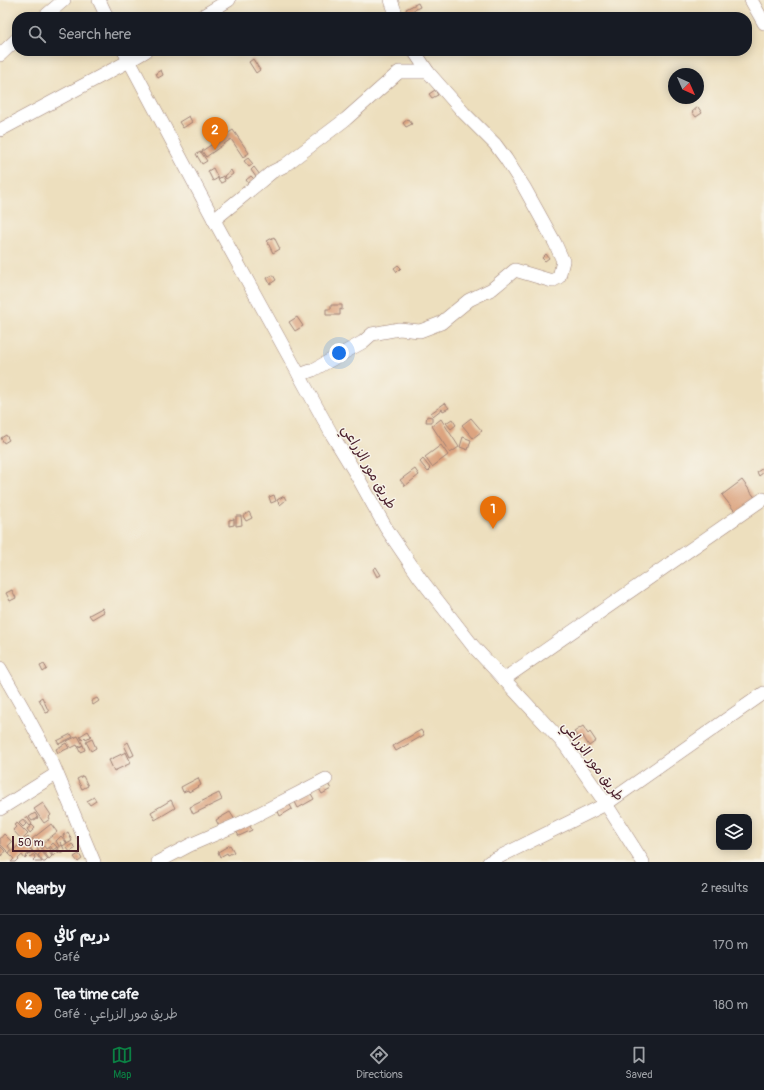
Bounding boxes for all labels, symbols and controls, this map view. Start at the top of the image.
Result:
search box [12,12,752,56]
icon: search [26,23,48,45]
text: Search here [58,25,131,44]
north arrow [668,68,704,104]
pin: 2 [202,117,228,150]
your location [329,343,349,363]
street label: طريق مور الزراعي [335,422,400,514]
pin: 1 [480,496,506,529]
street label: طريق مور الزراعي [555,718,628,807]
map controls [716,814,752,850]
button: layers [716,814,752,850]
scale bar [12,834,79,853]
text: 50 m [18,836,44,849]
text: Nearby [16,878,65,899]
text: 2 results [701,880,748,896]
text: دريم كافي [54,927,110,946]
text: 1 [26,937,32,953]
text: 170 m [713,937,748,953]
text: Café [54,949,80,965]
text: Tea time cafe [54,985,139,1004]
text: 2 [25,997,33,1013]
text: 180 m [713,997,748,1013]
text: Café · طريق مور الزراعي [54,1006,178,1022]
tab: Map [111,1044,133,1081]
tab: Directions [356,1044,403,1081]
tab: Saved [625,1044,653,1081]

